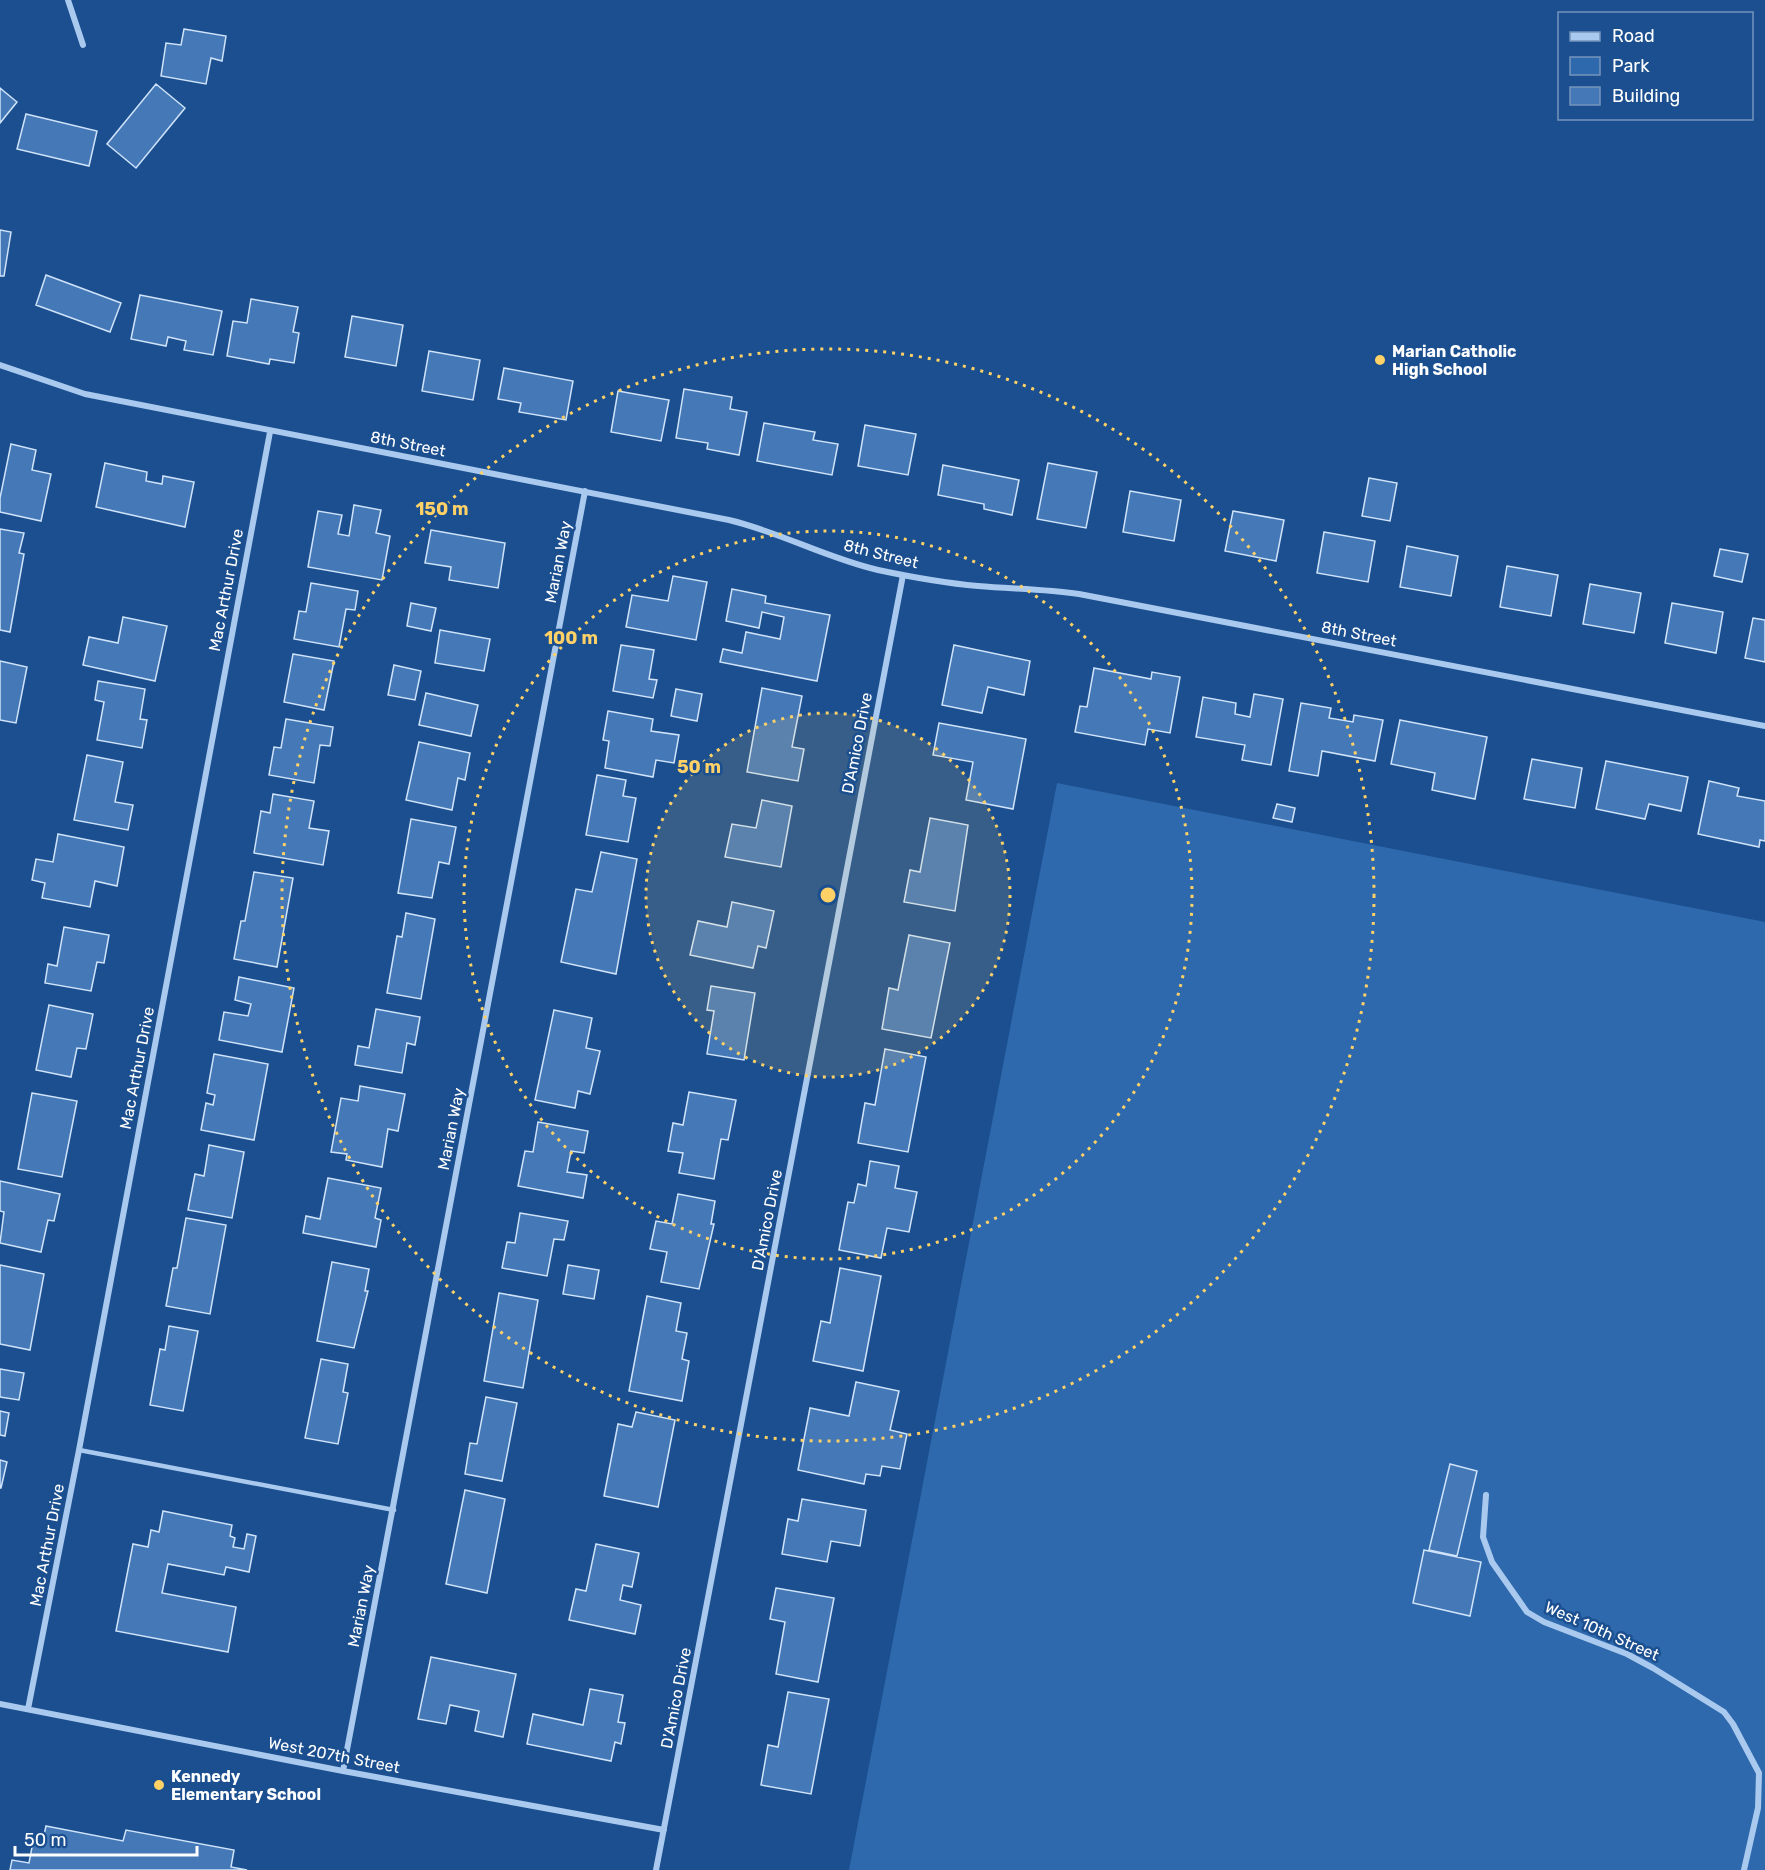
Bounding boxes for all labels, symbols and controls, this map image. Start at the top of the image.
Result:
legend [1558,12,1753,120]
text: Road [1612,25,1655,47]
text: Park [1612,55,1650,77]
text: Building [1612,85,1680,107]
place label: Marian Catholic High School [1392,342,1517,379]
marker: Marian Catholic High School [1373,353,1387,367]
street label: 8th Street [369,427,447,461]
text: 150 m [415,498,469,520]
street label: Marian Way [541,519,575,605]
street label: Mac Arthur Drive [205,527,247,653]
street label: 8th Street [842,536,920,572]
street label: 8th Street [1320,617,1398,651]
text: 100 m [544,627,598,649]
street label: D'Amico Drive [838,691,876,795]
text: 50 m [677,756,721,778]
centre of rings [818,885,838,905]
street label: Mac Arthur Drive [116,1005,158,1131]
street label: Marian Way [434,1086,468,1172]
street label: D'Amico Drive [748,1168,786,1272]
street label: Mac Arthur Drive [26,1482,68,1608]
street label: Marian Way [344,1563,378,1649]
street label: West 10th Street [1542,1597,1662,1665]
street label: D'Amico Drive [657,1646,695,1750]
street label: West 207th Street [267,1733,401,1777]
place label: Kennedy Elementary School [171,1767,321,1804]
marker: Kennedy Elementary School [152,1778,166,1792]
scale bar [15,1819,196,1857]
text: 50 m [24,1829,67,1851]

